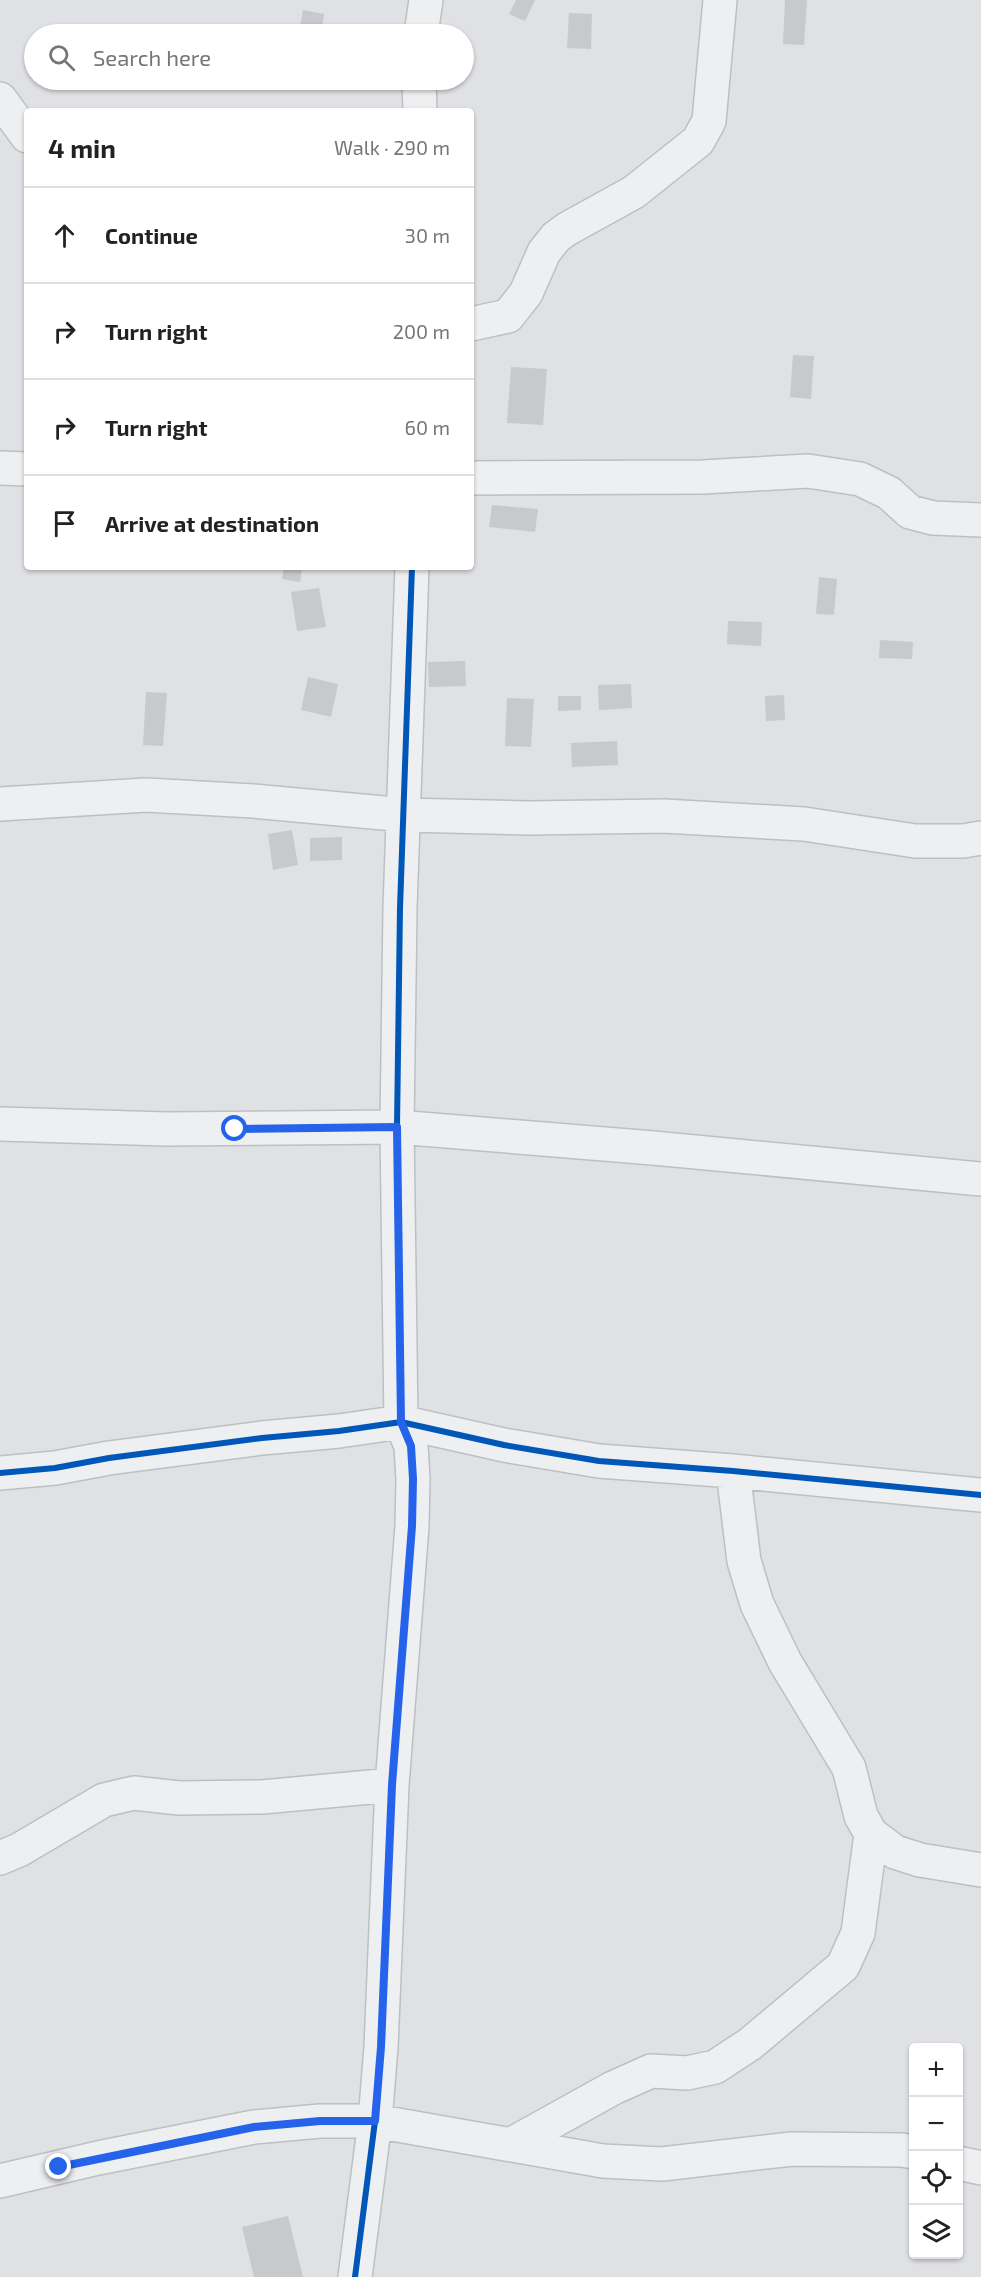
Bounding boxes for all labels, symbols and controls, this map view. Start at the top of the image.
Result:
search box [24,24,474,90]
icon: search [45,41,78,74]
text: Search here [93,44,211,70]
text: 4 min [48,132,116,163]
text: Walk · 290 m [334,135,450,159]
icon: ahead [48,219,81,252]
text: Continue [105,222,198,248]
text: 30 m [405,223,450,247]
icon: right [48,315,81,348]
text: Turn right [105,318,207,344]
text: 200 m [393,319,450,343]
icon: right [48,411,81,444]
text: Turn right [105,414,207,440]
text: 60 m [405,415,450,439]
icon: arrive [48,507,81,540]
text: Arrive at destination [105,510,319,536]
route start [221,1115,247,1141]
map controls [909,2043,963,2259]
button: + [909,2043,963,2097]
button: − [909,2097,963,2151]
button: locate [909,2151,963,2205]
route end [45,2153,71,2179]
button: layers [909,2205,963,2259]

